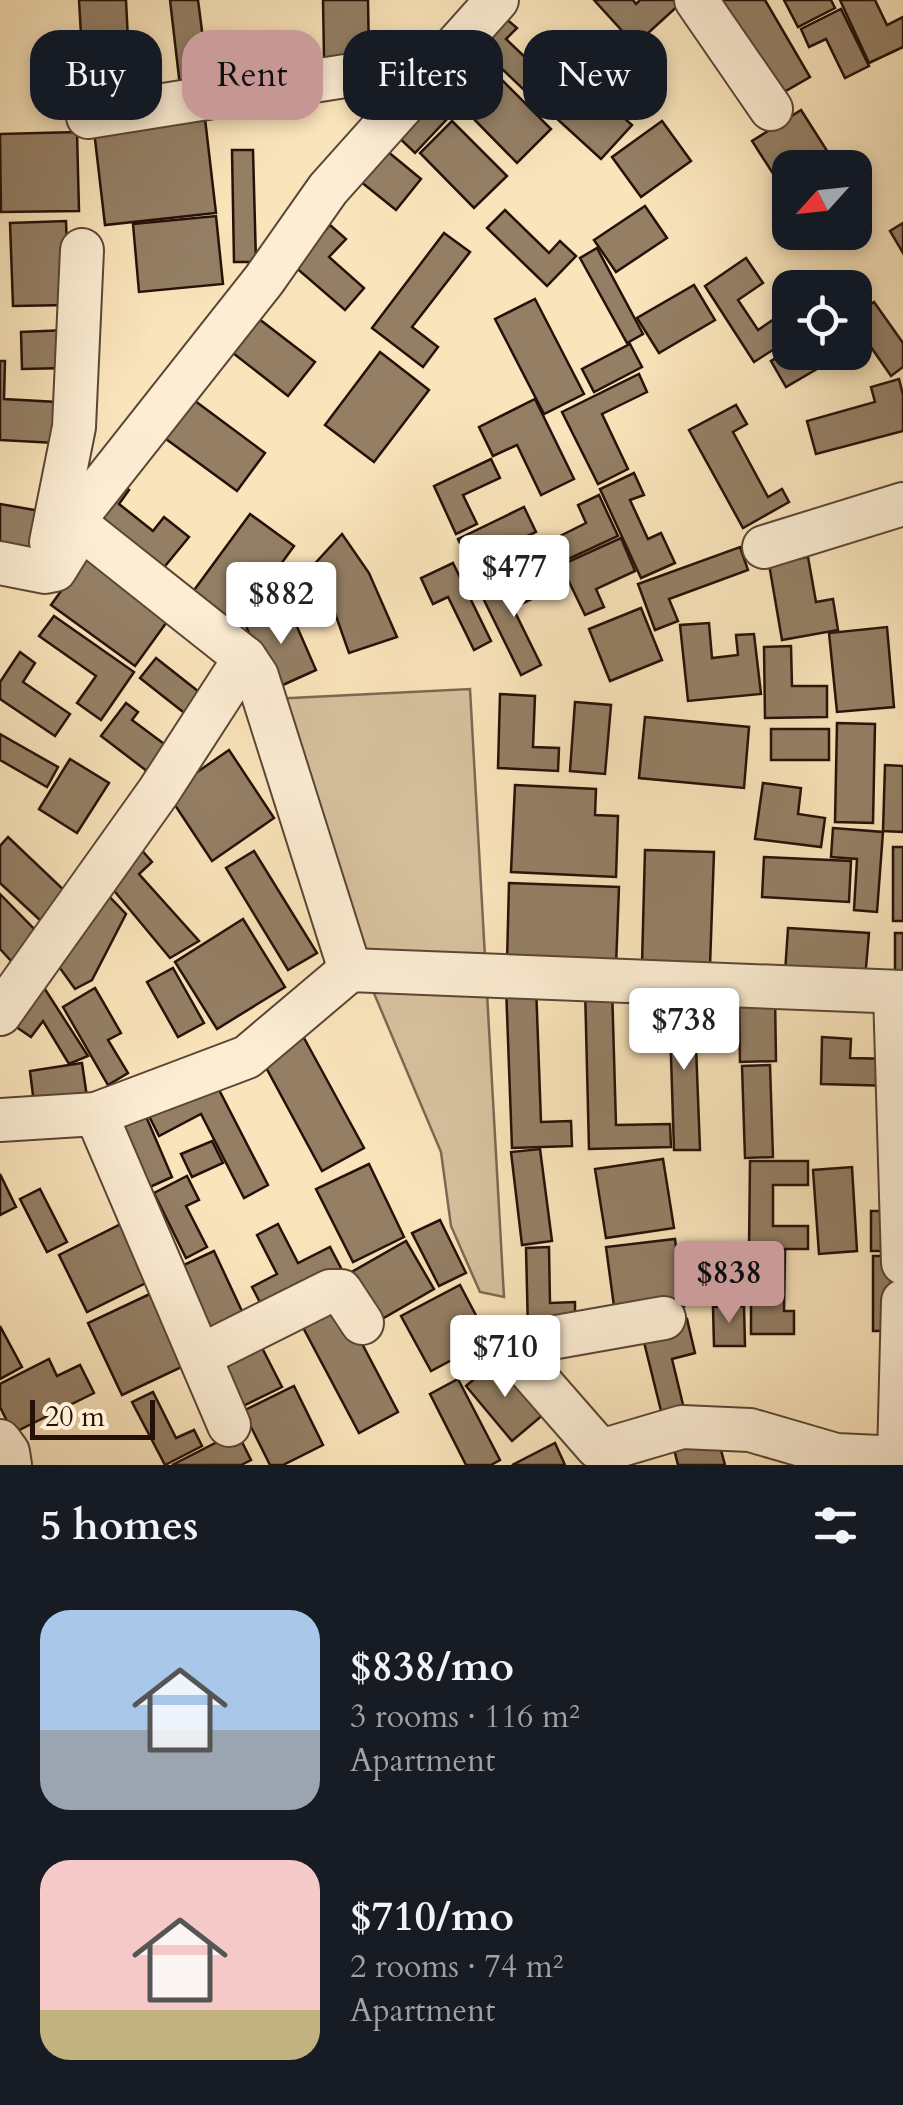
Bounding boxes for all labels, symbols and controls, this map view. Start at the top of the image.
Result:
chip: Buy [30,30,162,120]
chip: Rent [182,30,323,120]
chip: Filters [343,30,503,120]
chip: New [523,30,667,120]
north arrow [772,150,872,250]
map controls [772,150,872,370]
button: locate [772,270,872,370]
pin: $477 [455,535,573,620]
text: $477 [481,545,547,589]
pin: $882 [222,562,340,647]
text: $882 [248,572,314,616]
pin: $738 [625,988,743,1073]
text: $738 [651,998,717,1042]
pin: $838 [670,1241,788,1326]
text: $838 [696,1251,762,1295]
pin: $710 [446,1315,564,1400]
text: $710 [472,1325,538,1369]
scale bar [30,1395,155,1440]
text: 20 m [45,1398,105,1436]
text: 5 homes [40,1497,198,1554]
icon: filters [808,1498,863,1553]
text: $838/mo [350,1638,514,1695]
icon: home [120,1650,240,1770]
text: 3 rooms · 116 m² [350,1695,580,1739]
text: Apartment [350,1739,495,1783]
text: $710/mo [350,1888,514,1945]
icon: home [120,1900,240,2020]
text: 2 rooms · 74 m² [350,1945,563,1989]
text: Apartment [350,1989,495,2033]

